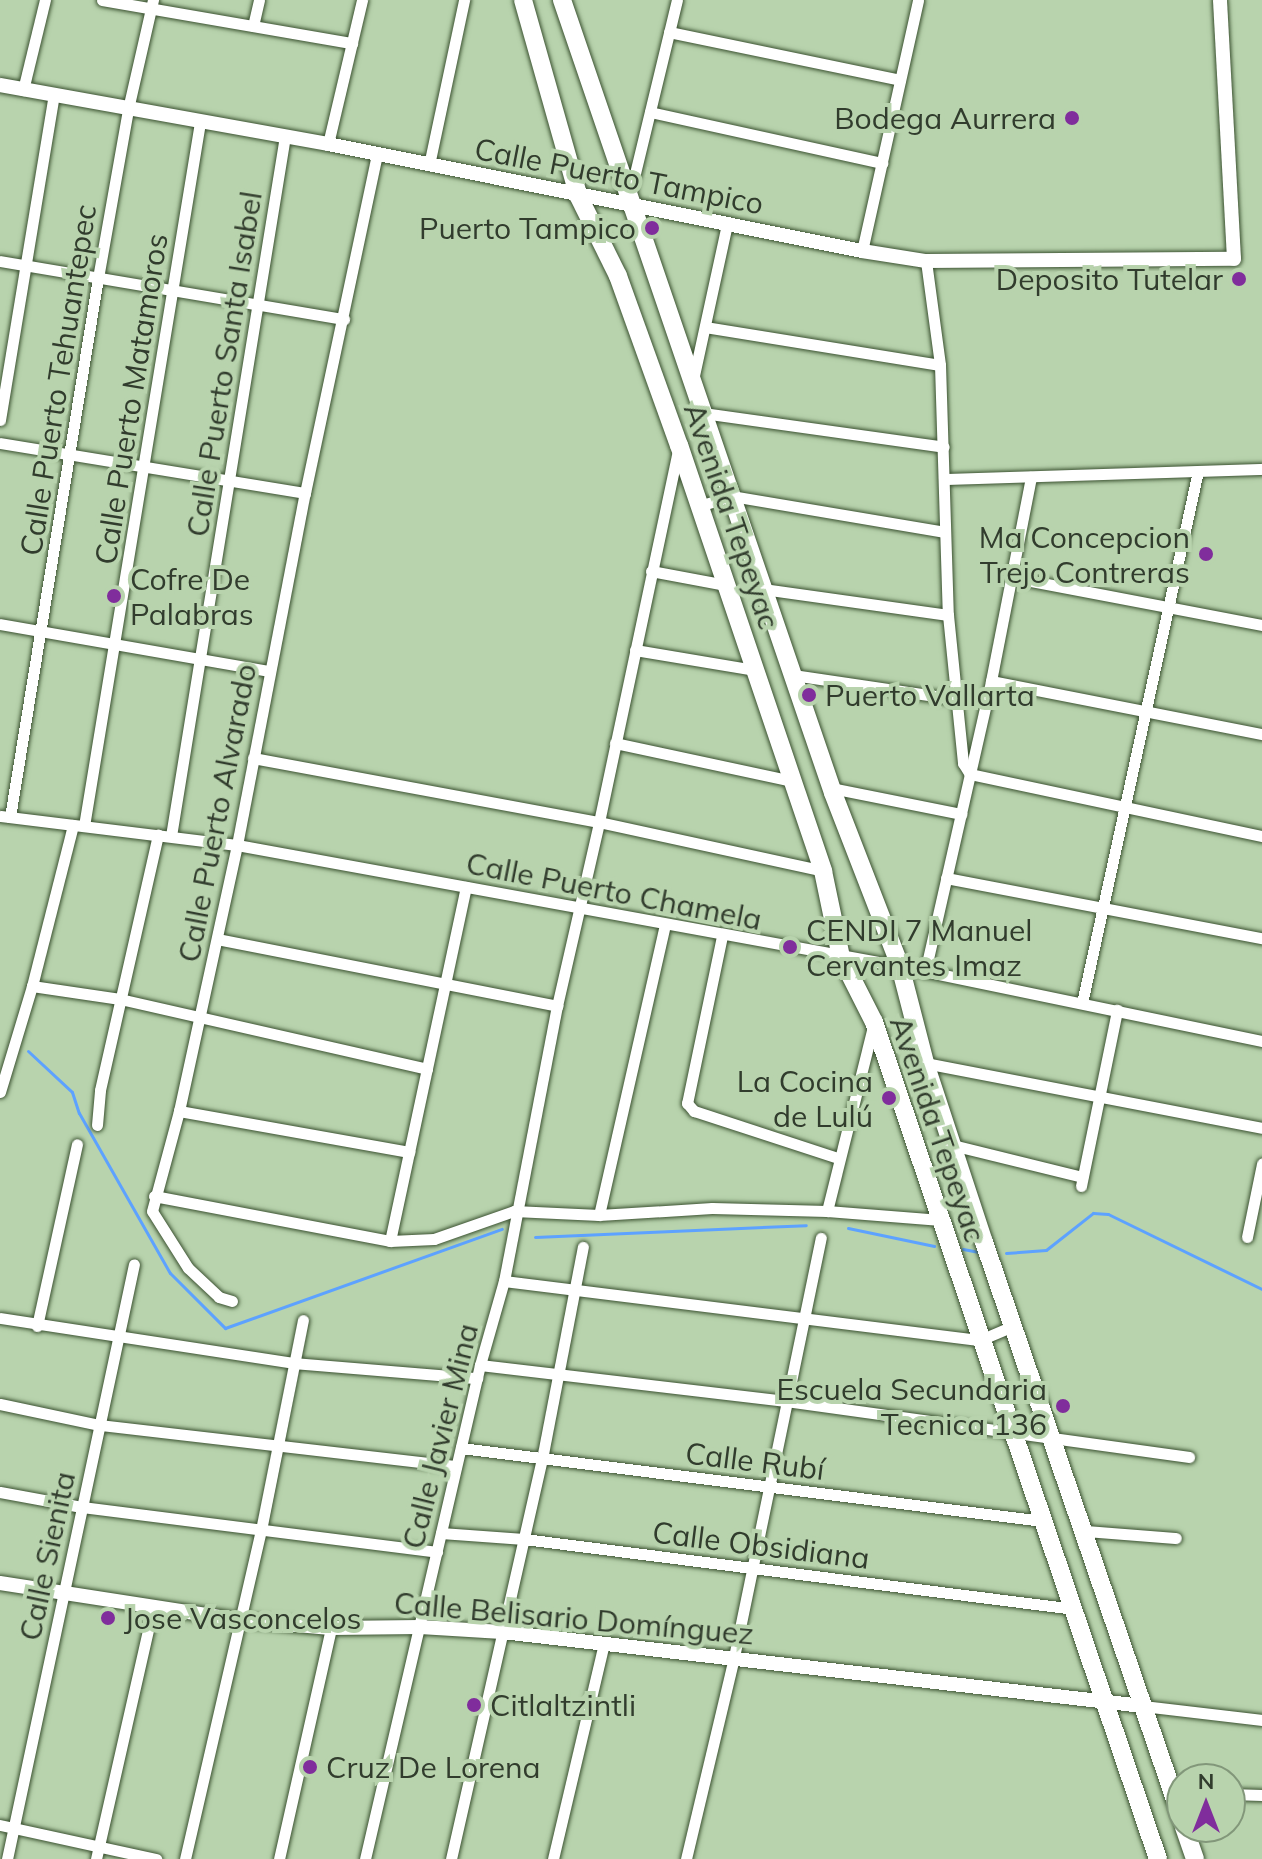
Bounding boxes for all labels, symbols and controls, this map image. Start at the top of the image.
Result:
place label: Bodega Aurrera [834,100,1056,136]
marker: Bodega Aurrera [1063,109,1081,127]
street label: Calle Puerto Tampico [472,130,766,222]
street label: Calle Puerto Santa Isabel [179,189,269,539]
street label: Calle Puerto Tehuantepec [12,202,104,558]
place label: Puerto Tampico [419,210,636,246]
marker: Puerto Tampico [643,219,661,237]
street label: Calle Puerto Matamoros [87,231,175,567]
place label: Deposito Tutelar [996,261,1223,297]
marker: Deposito Tutelar [1230,270,1248,288]
street label: Avenida Tepeyac [676,398,788,634]
place label: Ma Concepcion Trejo Contreras [979,519,1190,590]
marker: Ma Concepcion Trejo Contreras [1197,545,1215,563]
place label: Cofre De Palabras [130,561,254,632]
marker: Cofre De Palabras [105,587,123,605]
street label: Calle Puerto Alvarado [170,661,264,965]
place label: Puerto Vallarta [825,677,1035,713]
marker: Puerto Vallarta [800,686,818,704]
street label: Calle Puerto Chamela [463,845,765,937]
place label: CENDI 7 Manuel Cervantes Imaz [806,912,1032,982]
marker: CENDI 7 Manuel Cervantes Imaz [781,938,799,956]
street label: Avenida Tepeyac [882,1011,994,1247]
place label: La Cocina de Lulú [737,1063,873,1134]
marker: La Cocina de Lulú [880,1089,898,1107]
street label: Calle Javier Mina [395,1320,485,1552]
place label: Escuela Secundaria Tecnica 136 [776,1371,1047,1442]
marker: Escuela Secundaria Tecnica 136 [1054,1397,1072,1415]
street label: Calle Rubí [683,1435,827,1487]
street label: Calle Sienita [12,1468,82,1644]
street label: Calle Obsidiana [650,1514,872,1576]
street label: Calle Belisario Domínguez [393,1584,755,1652]
place label: Jose Vasconcelos [124,1600,361,1636]
marker: Jose Vasconcelos [99,1609,117,1627]
place label: Citlaltzintli [490,1687,636,1723]
marker: Citlaltzintli [465,1696,483,1714]
place label: Cruz De Lorena [326,1749,541,1785]
marker: Cruz De Lorena [301,1758,319,1776]
north arrow [1166,1763,1246,1843]
text: N [1198,1767,1214,1795]

